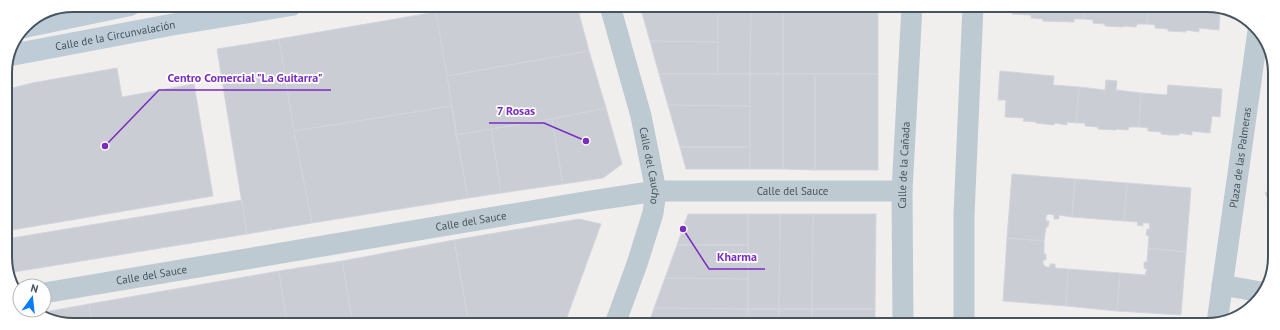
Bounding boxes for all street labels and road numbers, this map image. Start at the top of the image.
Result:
street label: Calle de la Circunvalación [54,17,176,54]
street label: Plaza de las Palmeras [1226,106,1254,209]
street label: Calle de la Cañada [895,121,913,209]
street label: Calle del Caucho [636,126,663,205]
street label: Calle del Sauce [757,184,829,198]
street label: Calle del Sauce [434,208,508,234]
street label: Calle del Sauce [115,262,188,288]

